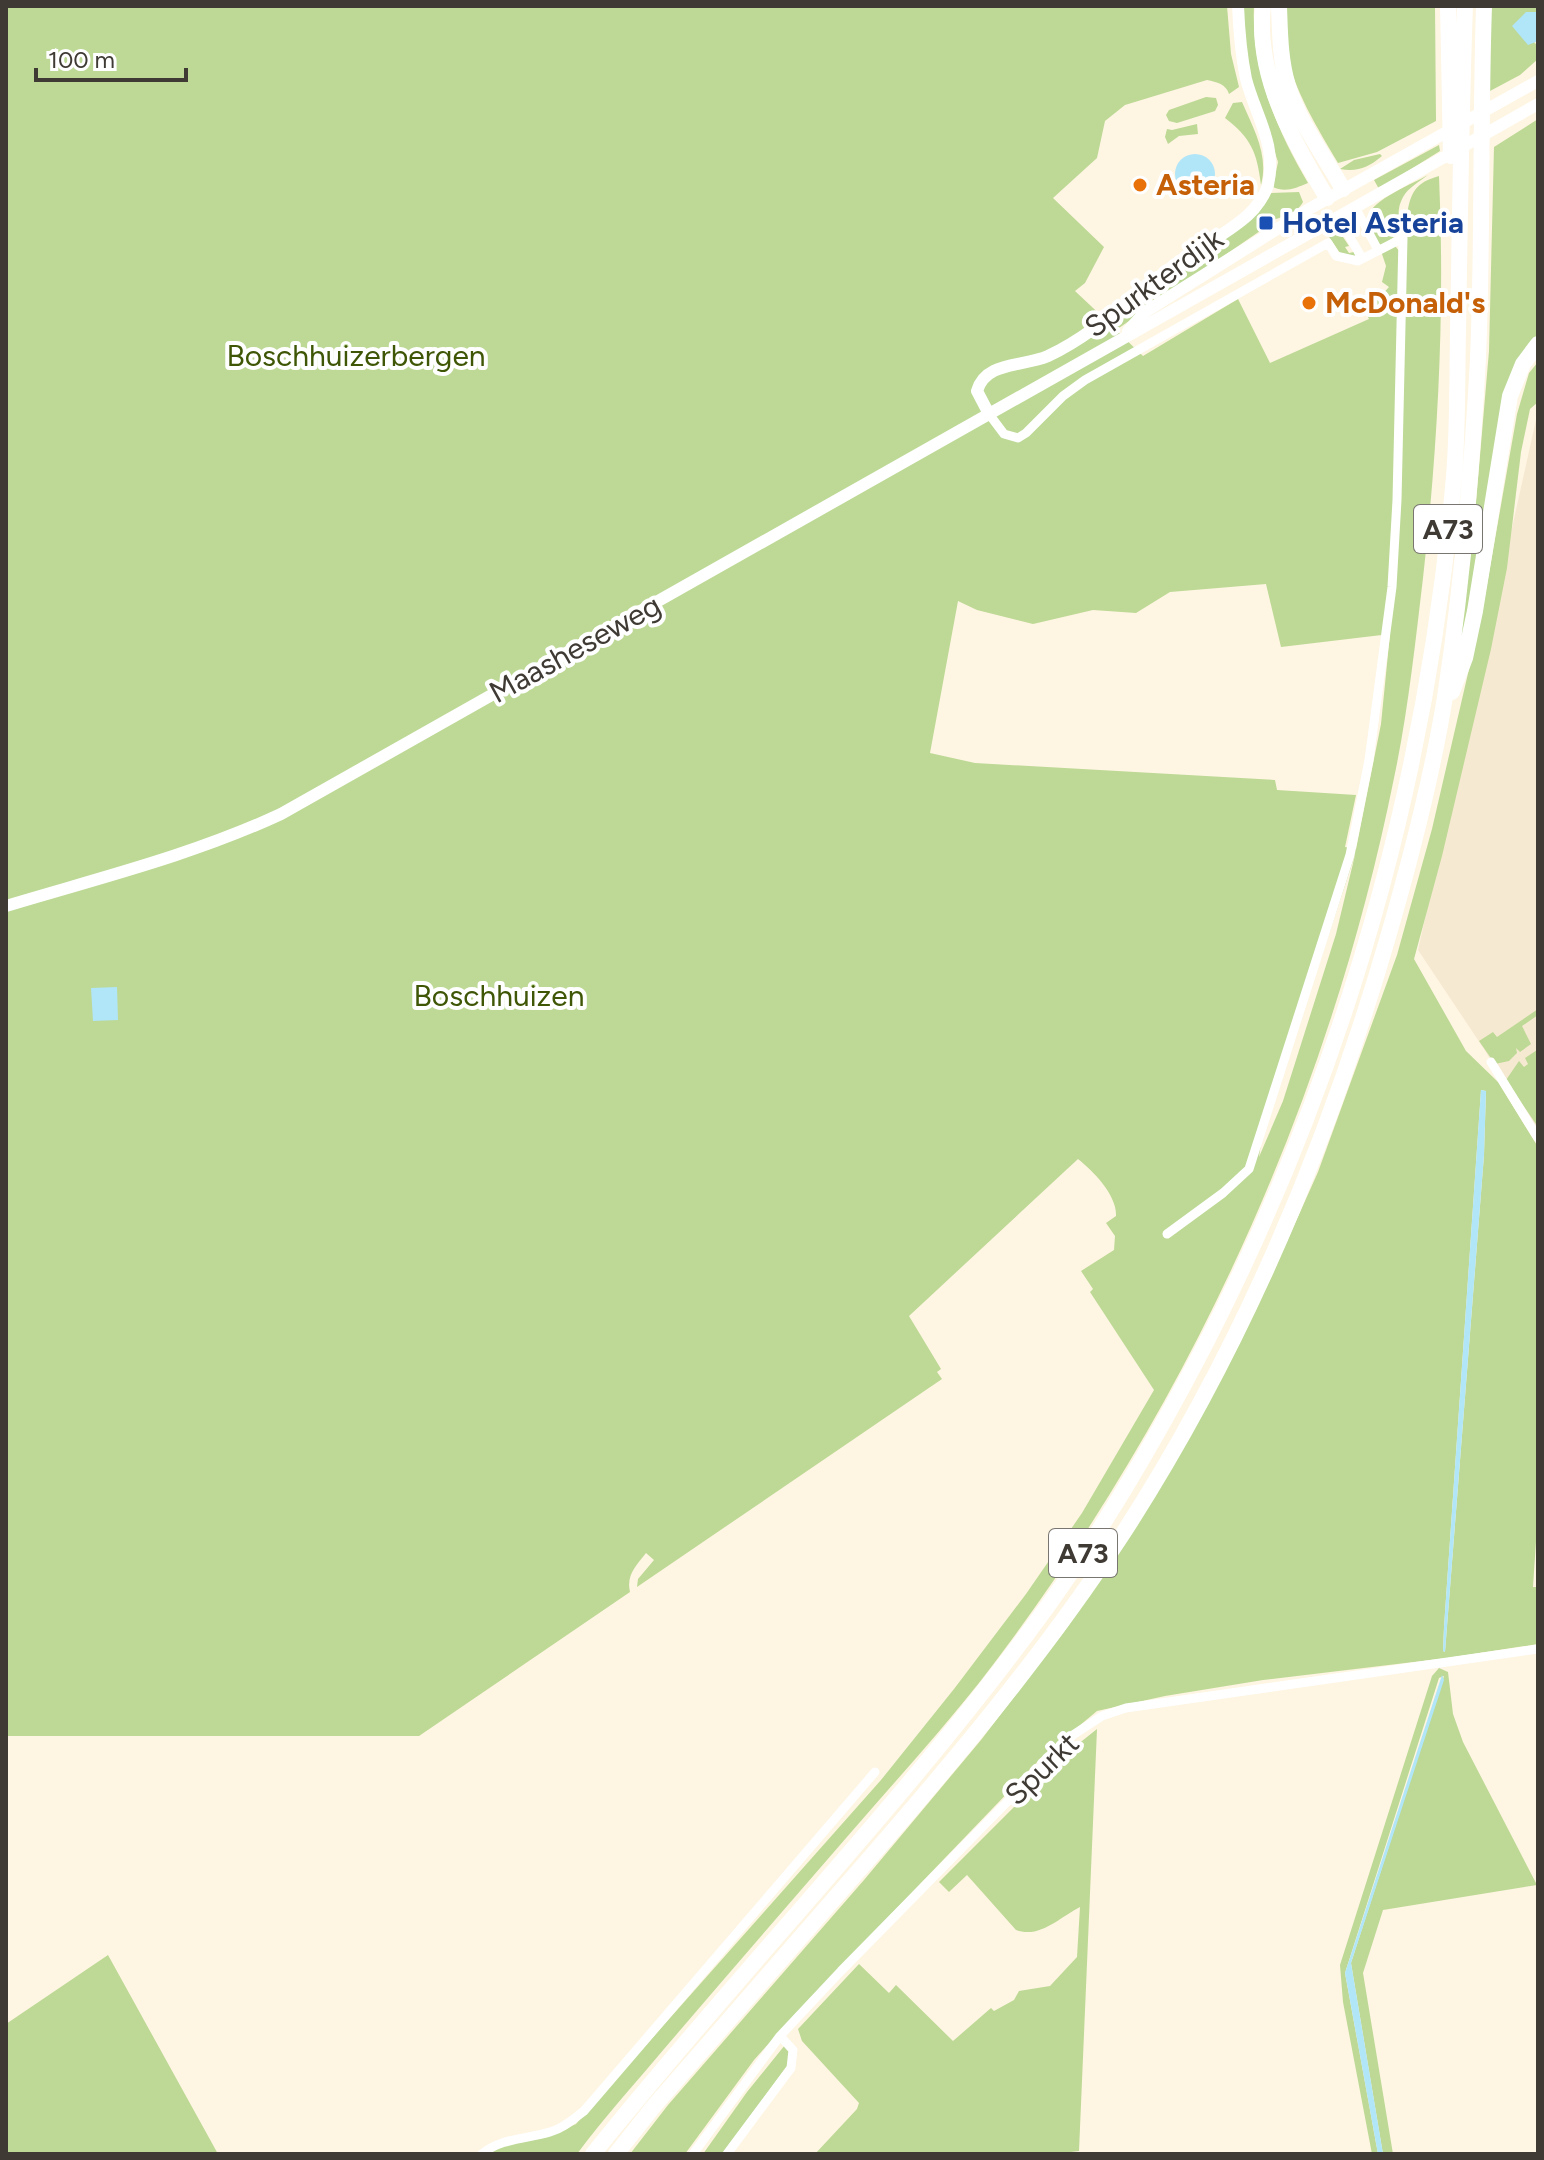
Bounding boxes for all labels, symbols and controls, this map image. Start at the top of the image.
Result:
scale bar [36,32,186,82]
text: 100 m [48,45,115,74]
place label: Asteria [1156,166,1255,203]
marker: Asteria [1131,176,1149,194]
place label: Hotel Asteria [1282,204,1464,241]
marker: Hotel Asteria [1257,214,1275,232]
street label: Spurkterdijk [1077,220,1231,345]
place label: McDonald's [1325,284,1485,321]
marker: McDonald's [1300,294,1318,312]
park label: Boschhuizerbergen [226,337,486,374]
road number: A73 [1414,505,1482,553]
street label: Maasheseweg [483,586,667,711]
park label: Boschhuizen [414,977,584,1014]
road number: A73 [1049,1529,1117,1577]
street label: Spurkt [997,1724,1086,1813]

